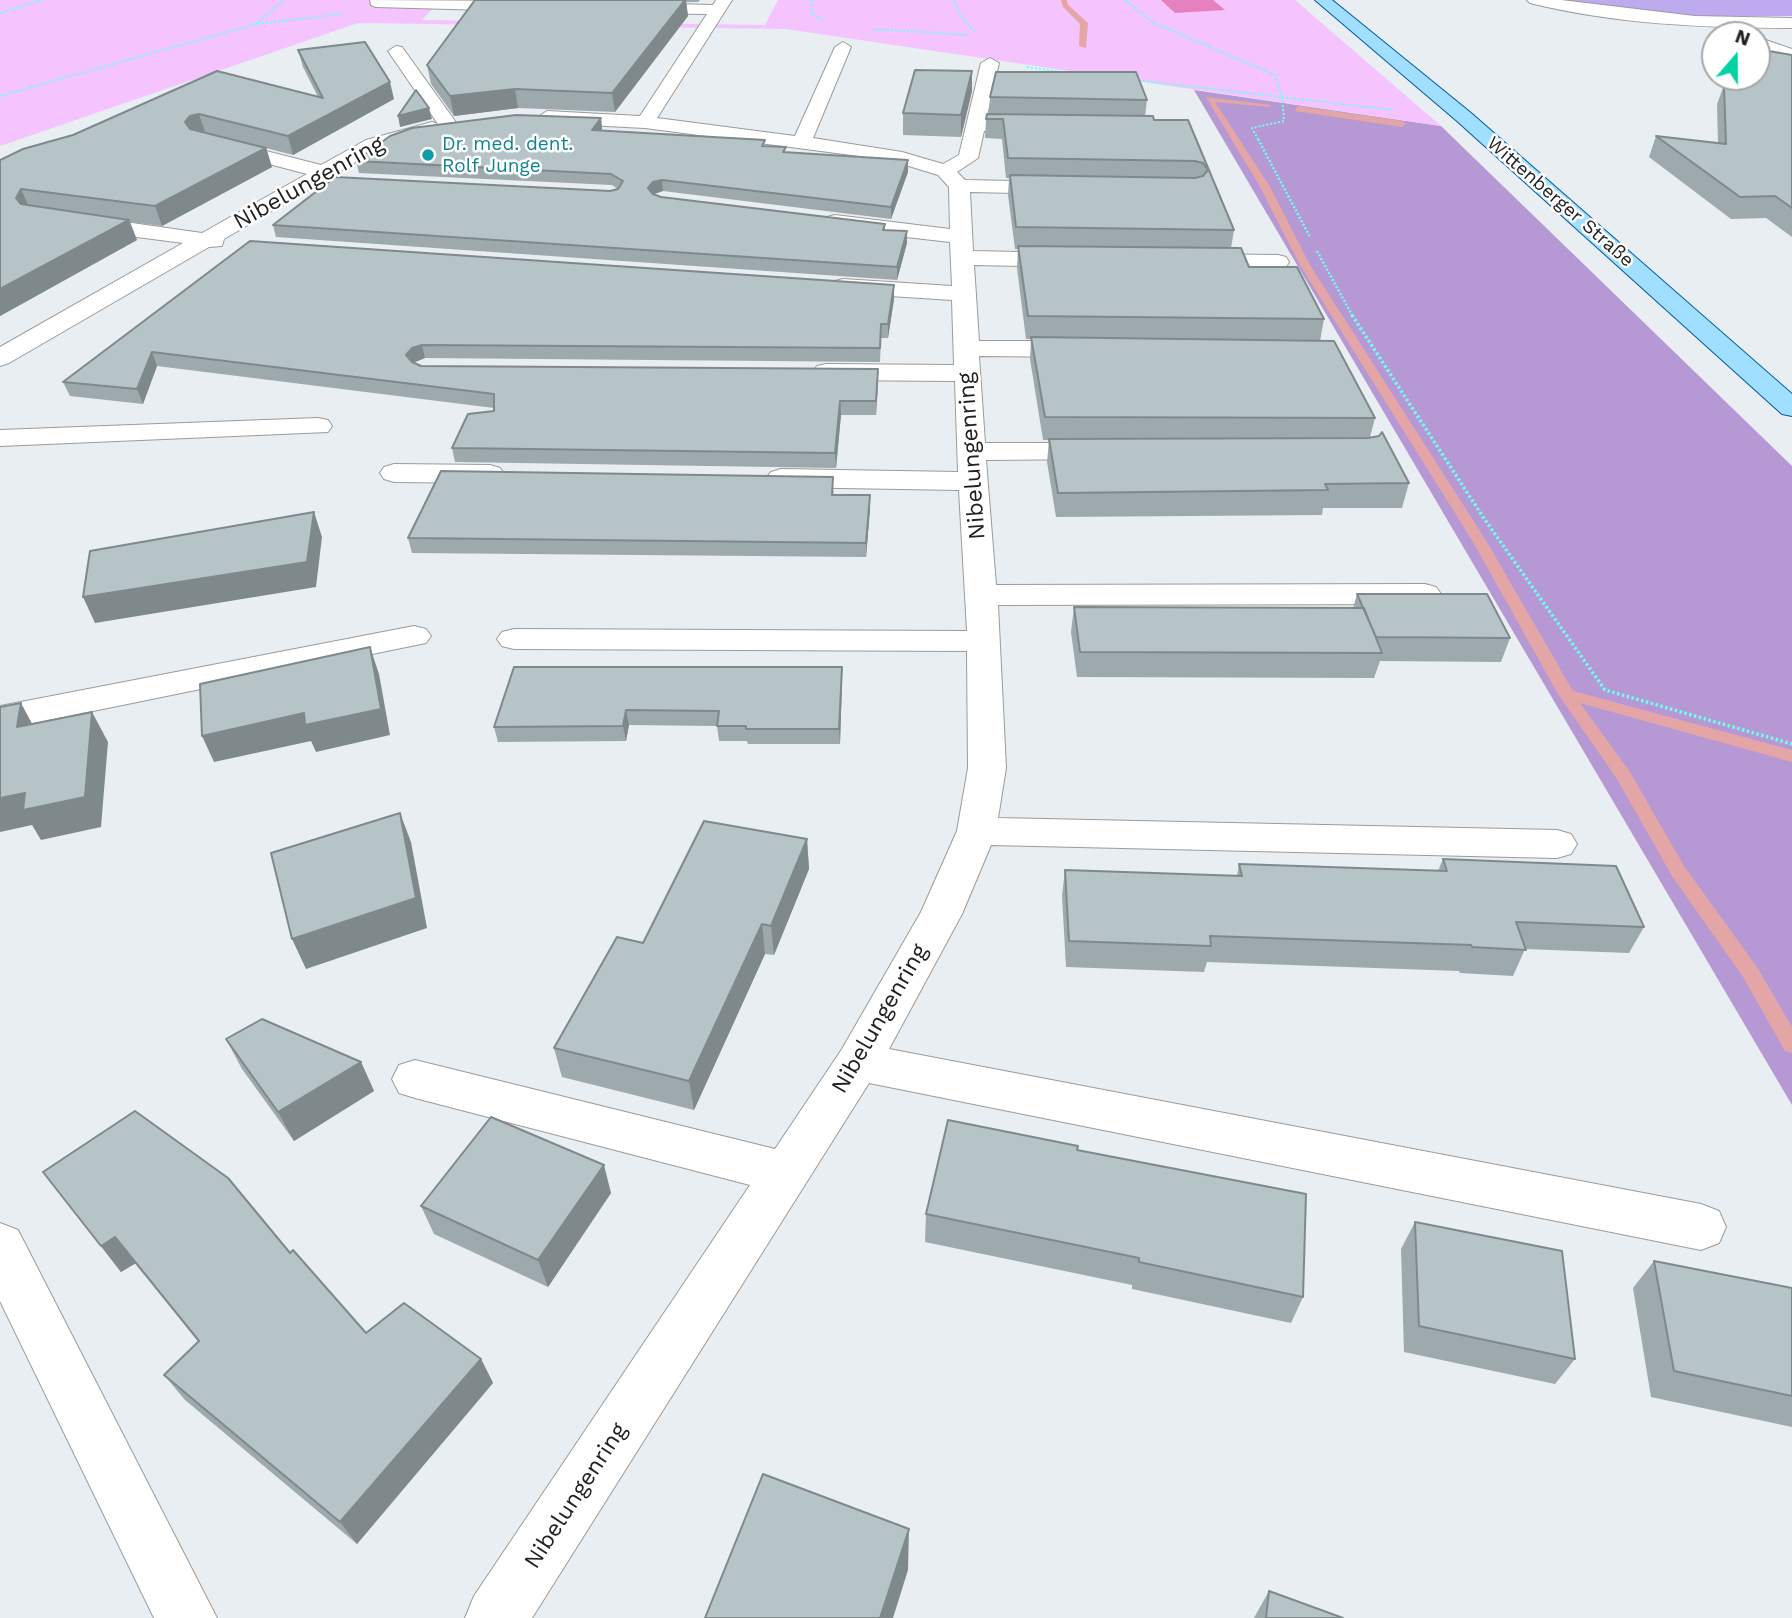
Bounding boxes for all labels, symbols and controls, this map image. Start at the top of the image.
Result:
north arrow [1701,21,1771,91]
text: N [1732,24,1753,51]
street label: Nibelungenring [229,130,389,236]
street label: Wittenberger Straße [1482,132,1638,272]
place label: Dr. med. dent. Rolf Junge [442,133,573,177]
marker: Dr. med. dent. Rolf Junge [420,147,436,163]
street label: Nibelungenring [952,371,992,541]
street label: Nibelungenring [826,939,934,1099]
street label: Nibelungenring [519,1418,633,1574]

